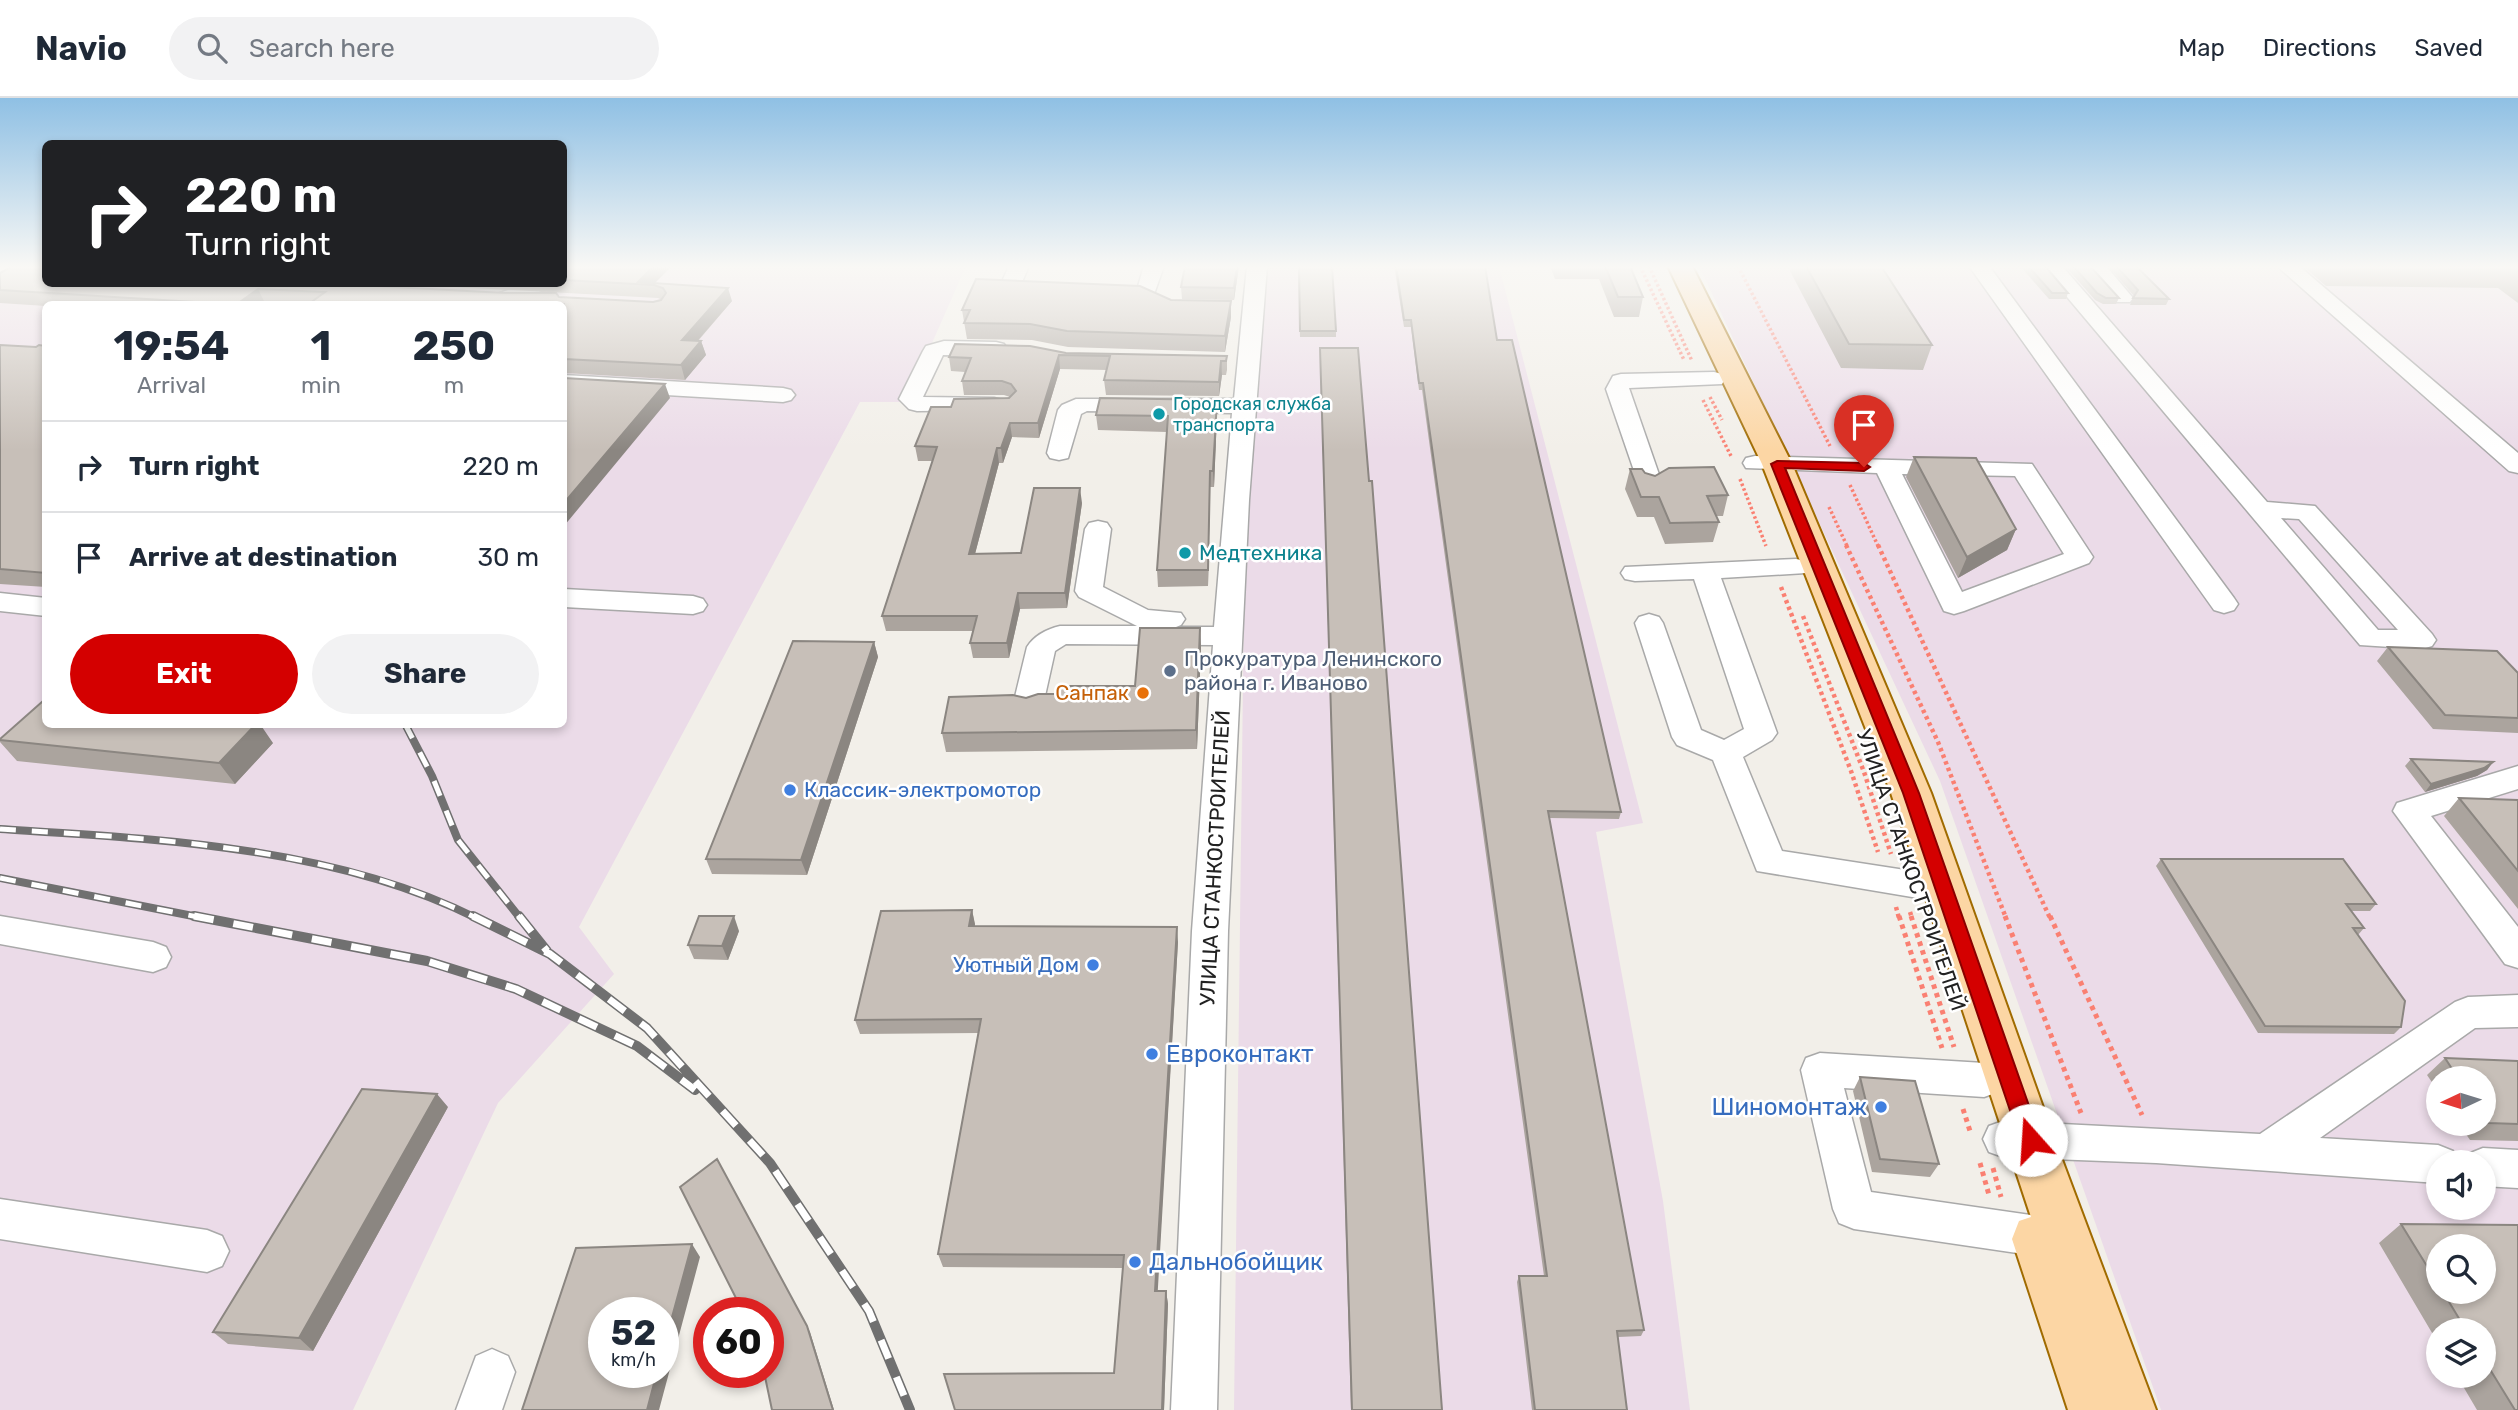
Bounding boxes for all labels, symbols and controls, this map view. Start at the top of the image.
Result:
search box [169,17,659,80]
text: Navio [35,29,127,68]
icon: search [193,29,231,67]
text: Search here [249,33,395,64]
text: Map [2178,34,2225,62]
text: Directions [2263,34,2376,62]
text: Saved [2414,34,2483,62]
text: 220 m [185,166,337,224]
icon: right [70,168,161,259]
text: Turn right [185,225,330,263]
text: 19:54 [114,321,229,371]
text: 1 [310,321,331,371]
text: 250 [412,321,495,371]
text: Arrival [137,371,206,399]
text: min [301,371,341,399]
text: m [444,371,464,399]
place label: Городская служба транспорта [1173,393,1331,436]
pin [1834,395,1894,467]
marker: Городская служба транспорта [1151,406,1167,422]
icon: arrive [1845,406,1883,444]
icon: right [70,448,108,486]
text: Turn right [129,451,259,482]
text: 220 m [462,451,539,482]
icon: arrive [70,539,108,577]
place label: Медтехника [1199,540,1322,565]
text: Arrive at destination [129,542,397,573]
text: 30 m [477,542,539,573]
marker: Медтехника [1177,545,1193,561]
button: Exit [70,634,298,714]
button: Share [312,634,539,714]
place label: Прокуратура Ленинского района г. Иваново [1184,646,1442,695]
marker: Прокуратура Ленинского района г. Иваново [1162,663,1178,679]
place label: Санпак [1055,680,1129,705]
marker: Санпак [1135,685,1151,701]
street label: УЛИЦА СТАНКОСТРОИТЕЛЕЙ [1194,709,1235,1007]
street label: УЛИЦА СТАНКОСТРОИТЕЛЕЙ [1851,726,1972,1014]
place label: Классик-электромотор [804,777,1041,802]
marker: Классик-электромотор [782,782,798,798]
place label: Уютный Дом [953,952,1079,977]
marker: Уютный Дом [1085,957,1101,973]
place label: Евроконтакт [1166,1040,1313,1068]
marker: Евроконтакт [1144,1046,1160,1062]
north arrow [2426,1066,2496,1136]
map controls [2426,1066,2496,1388]
place label: Шиномонтаж [1712,1093,1867,1121]
marker: Шиномонтаж [1873,1099,1889,1115]
position arrow [1994,1103,2068,1177]
button: sound [2426,1150,2496,1220]
button: search [2426,1234,2496,1304]
place label: Дальнобойщик [1149,1248,1323,1276]
marker: Дальнобойщик [1127,1254,1143,1270]
speed limit sign: 60 [693,1297,784,1388]
text: 52 [611,1312,656,1354]
button: layers [2426,1318,2496,1388]
text: km/h [611,1349,656,1371]

